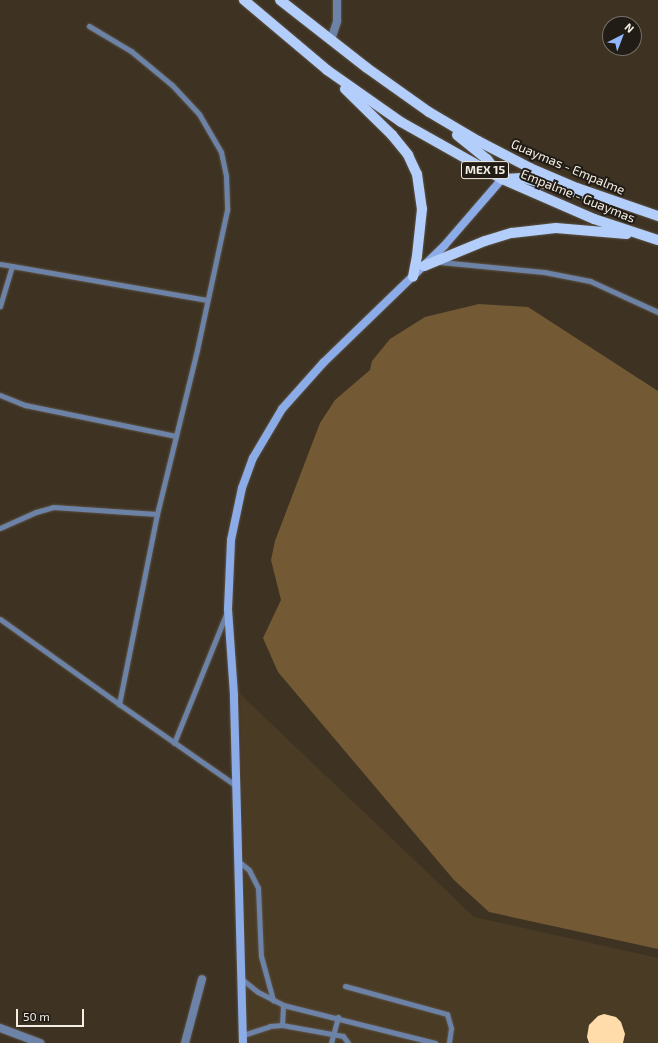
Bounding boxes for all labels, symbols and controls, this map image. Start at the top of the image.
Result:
north arrow [602,16,642,56]
text: N [622,20,637,35]
street label: Guaymas - Empalme [509,136,627,198]
road number: MEX 15 [460,160,510,180]
street label: Empalme - Guaymas [519,166,637,226]
scale bar [18,1001,86,1027]
text: 50 m [23,1009,50,1023]

